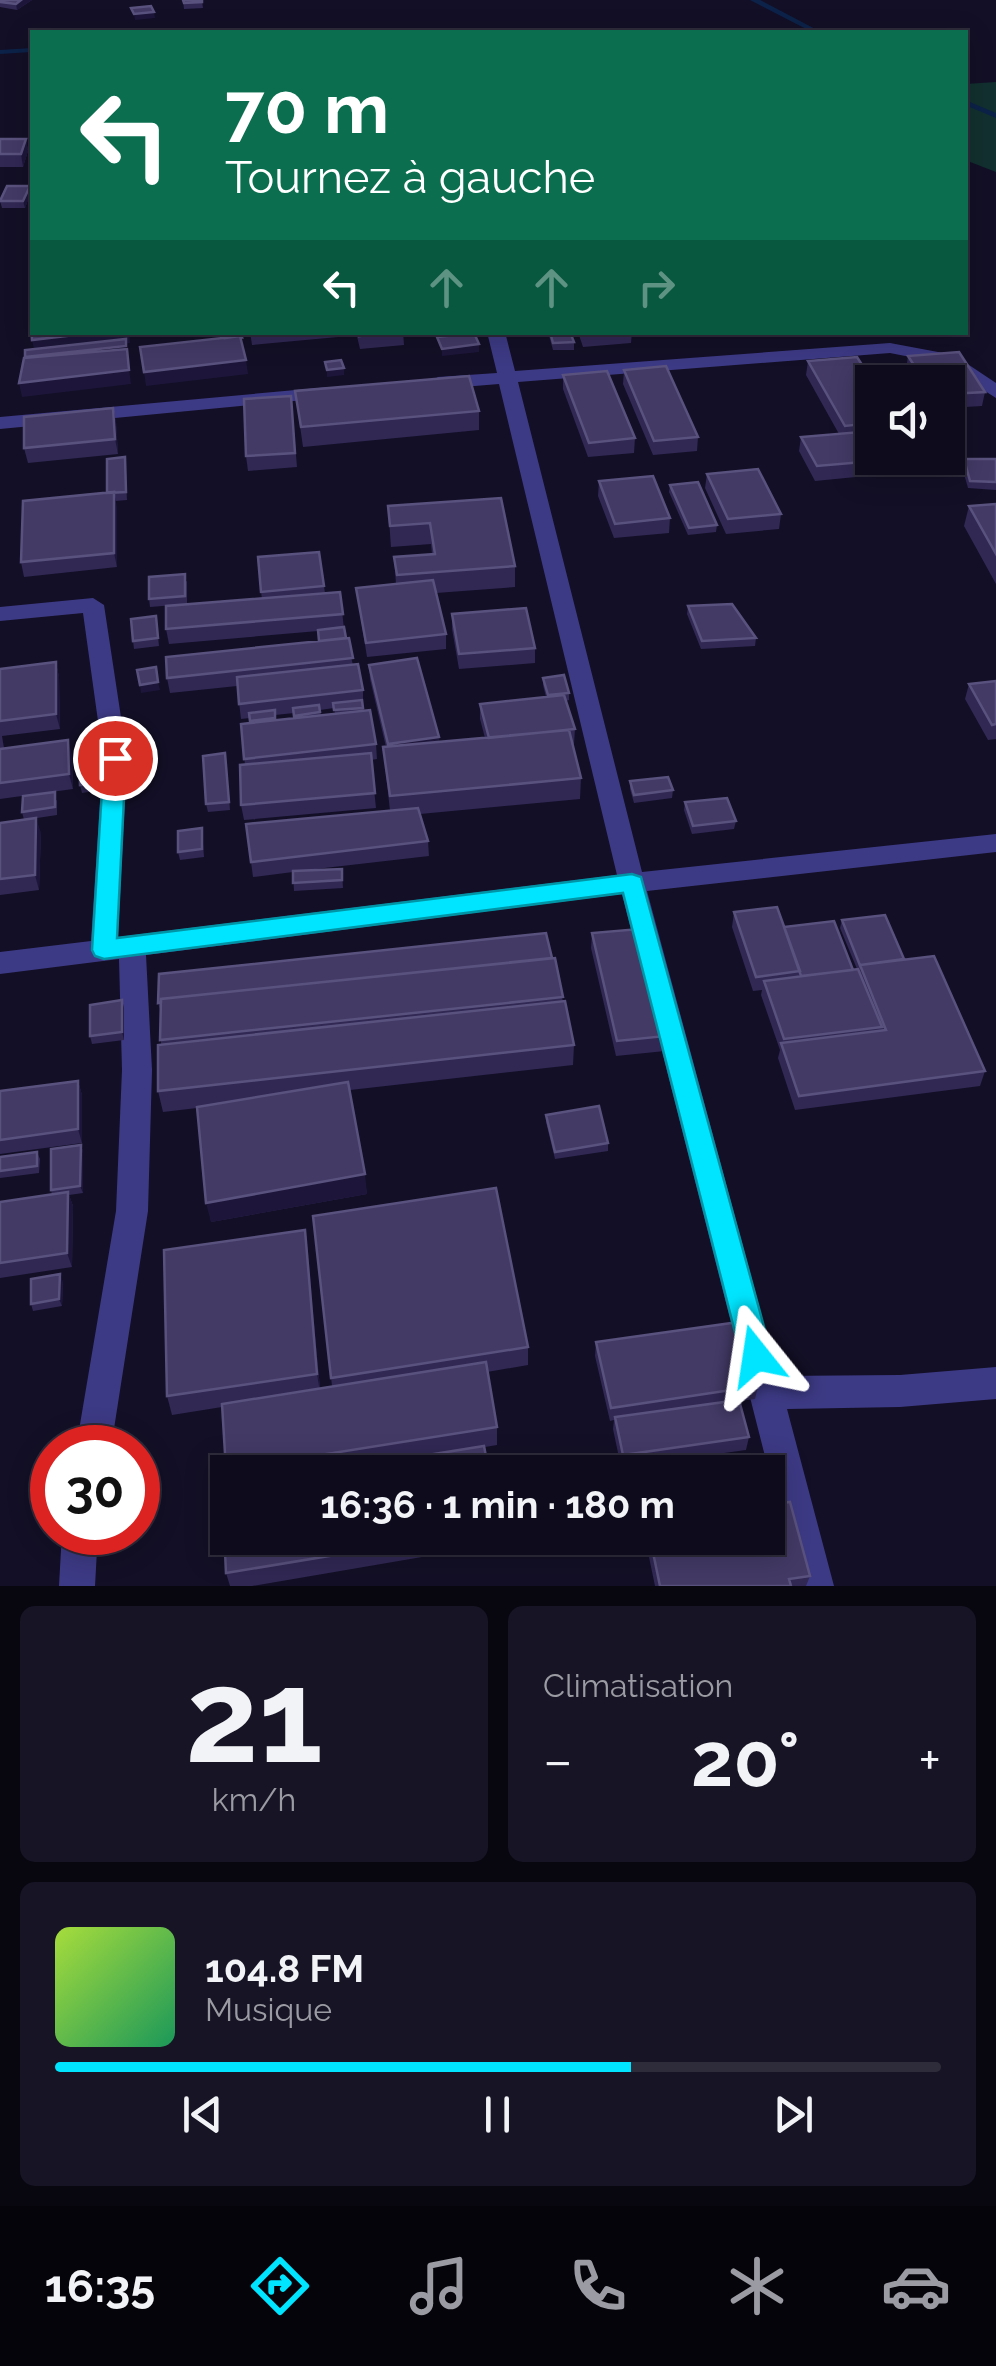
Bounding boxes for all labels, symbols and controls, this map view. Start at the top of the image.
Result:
text: 70 m [225,67,389,149]
icon: left [60,70,190,200]
text: Tournez à gauche [225,151,595,204]
icon: left [314,260,369,315]
icon: ahead [419,260,474,315]
icon: ahead [524,260,579,315]
icon: right [629,260,684,315]
map controls [855,365,965,475]
button: sound [855,365,965,475]
pin [73,716,158,801]
icon: arrive [88,731,143,786]
position arrow [704,1304,808,1408]
speed limit sign: 30 [30,1425,160,1555]
text: 16:36 · 1 min · 180 m [320,1482,675,1527]
text: 21 [185,1640,323,1792]
text: Climatisation [543,1667,733,1704]
text: 20° [691,1715,800,1804]
text: − [543,1728,573,1793]
text: + [918,1728,941,1793]
text: km/h [212,1781,296,1818]
text: 104.8 FM [205,1946,364,1991]
text: Musique [205,1991,332,2028]
icon: previous [175,2087,230,2142]
icon: pause [470,2087,525,2142]
icon: next [766,2087,821,2142]
icon: directions [245,2251,315,2321]
icon: music [404,2251,474,2321]
icon: phone [563,2251,633,2321]
icon: climate [722,2251,792,2321]
icon: car [881,2251,951,2321]
text: 16:35 [45,2260,155,2313]

